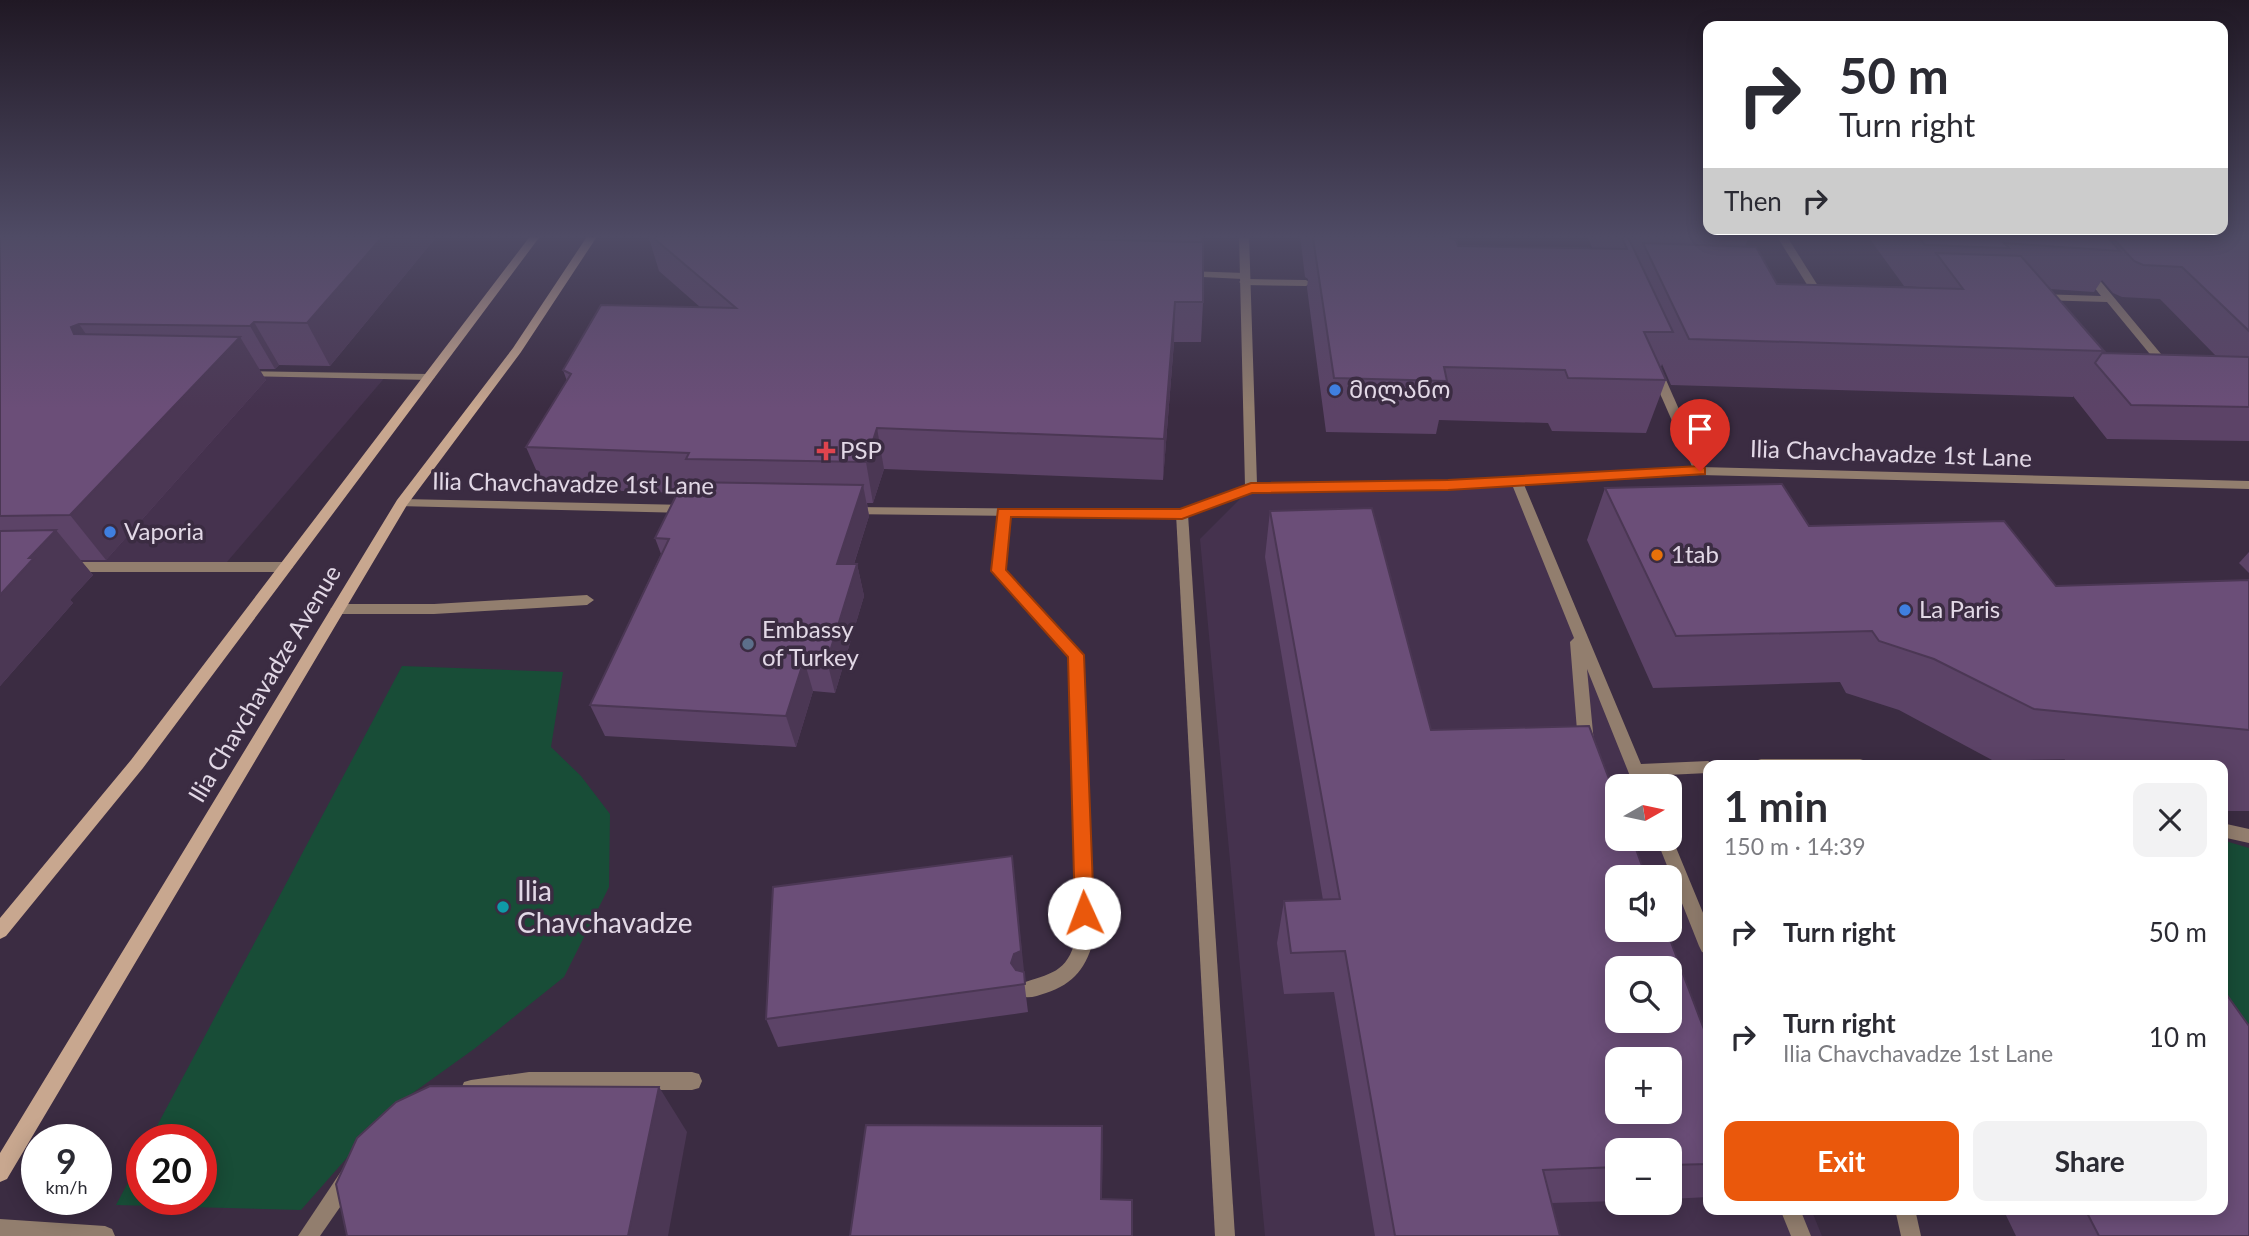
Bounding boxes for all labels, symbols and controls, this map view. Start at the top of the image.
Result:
text: 50 m [1839,46,1949,104]
icon: right [1724,49,1815,140]
text: Turn right [1839,105,1975,144]
icon: right [1796,182,1834,220]
text: Then [1724,185,1782,217]
place label: მილანო [1349,374,1450,404]
marker: მილანო [1327,382,1343,398]
pin [1670,399,1730,471]
icon: arrive [1681,410,1719,448]
street label: Ilia Chavchavadze 1st Lane [1750,433,2032,472]
place label: PSP [840,435,882,464]
marker: PSP [818,443,834,459]
street label: Ilia Chavchavadze 1st Lane [432,466,714,499]
place label: Vaporia [124,516,204,545]
marker: Vaporia [102,524,118,540]
place label: 1tab [1671,539,1719,568]
marker: 1tab [1649,547,1665,563]
street label: Ilia Chavchavadze Avenue [181,559,346,807]
place label: La Paris [1919,594,2000,623]
marker: La Paris [1897,602,1913,618]
place label: Embassy of Turkey [762,614,859,671]
marker: Embassy of Turkey [740,636,756,652]
north arrow [1605,774,1682,850]
map controls [1605,774,1682,1215]
text: 1 min [1724,781,1828,831]
button: close [2133,783,2207,857]
text: 150 m · 14:39 [1724,832,1866,860]
button: sound [1605,865,1682,942]
place label: Ilia Chavchavadze [517,873,693,939]
position arrow [1047,876,1121,950]
marker: Ilia Chavchavadze [495,899,511,915]
icon: right [1724,913,1762,951]
text: Turn right [1783,916,1896,948]
text: 50 m [2149,916,2207,948]
button: search [1605,956,1682,1033]
text: Turn right [1783,1007,1896,1039]
icon: right [1724,1018,1762,1056]
text: 10 m [2149,1021,2207,1053]
text: Ilia Chavchavadze 1st Lane [1783,1039,2053,1067]
button: + [1605,1047,1682,1124]
button: Exit [1724,1121,1959,1201]
button: Share [1973,1121,2207,1201]
speed limit sign: 20 [126,1124,217,1215]
button: − [1605,1138,1682,1215]
text: 9 [56,1139,77,1181]
text: km/h [45,1176,88,1198]

